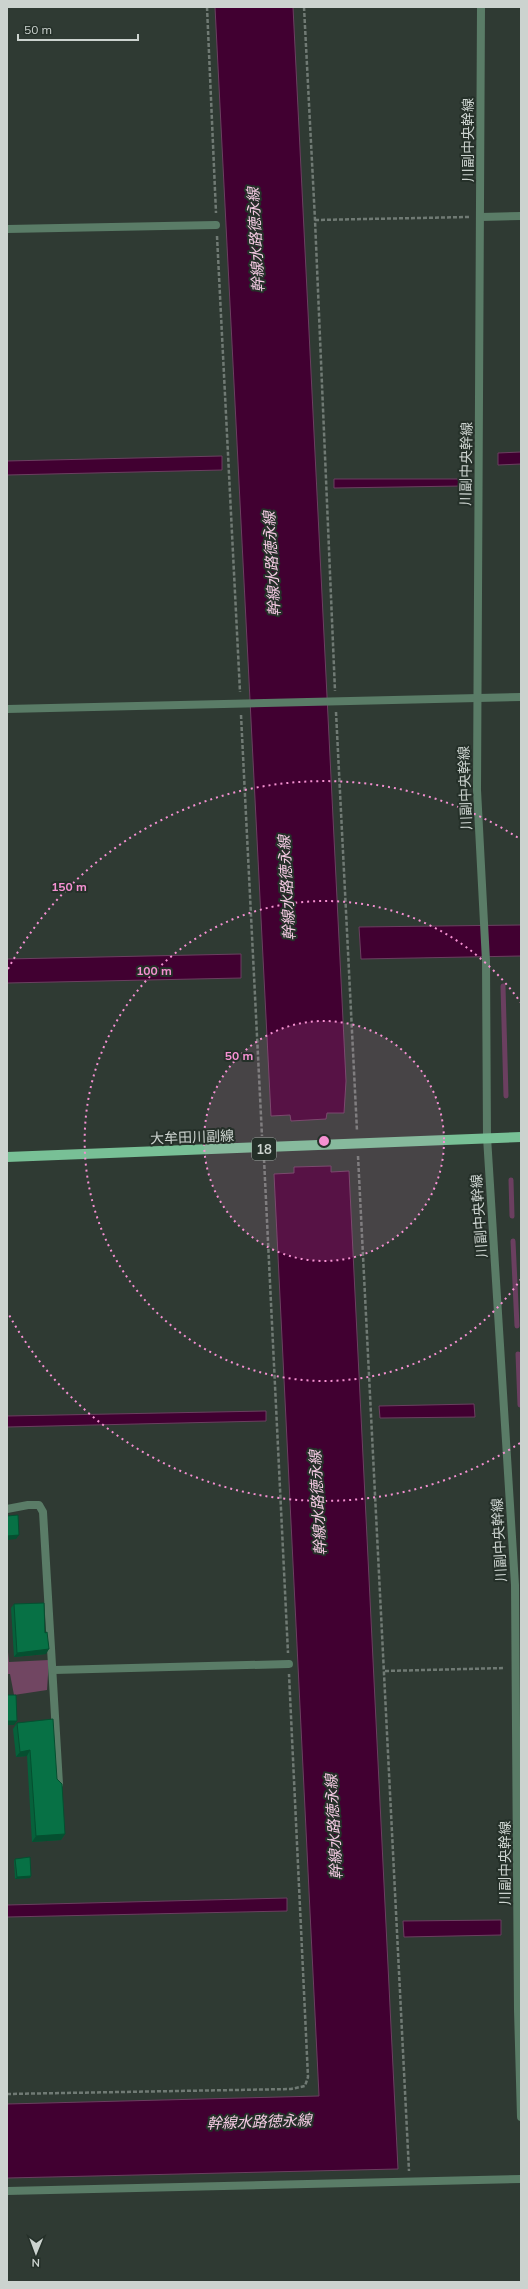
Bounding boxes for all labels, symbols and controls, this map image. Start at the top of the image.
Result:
scale bar [18,16,138,42]
text: 50 m [24,22,52,37]
street label: 川副中央幹線 [459,98,477,182]
water label: 幹線水路徳永線 [243,185,268,293]
street label: 川副中央幹線 [456,422,476,506]
water label: 幹線水路徳永線 [259,509,284,617]
street label: 川副中央幹線 [455,746,475,830]
water label: 幹線水路徳永線 [274,833,299,941]
text: 150 m [51,879,87,894]
text: 100 m [136,963,172,978]
text: 50 m [225,1048,253,1063]
street label: 大牟田川副線 [150,1127,234,1147]
centre of rings [317,1134,331,1148]
road number: 18 [252,1138,276,1160]
street label: 川副中央幹線 [467,1173,491,1259]
water label: 幹線水路徳永線 [305,1448,330,1556]
street label: 川副中央幹線 [488,1498,510,1582]
water label: 幹線水路徳永線 [321,1772,346,1880]
street label: 川副中央幹線 [496,1821,514,1905]
water label: 幹線水路徳永線 [206,2110,314,2133]
north arrow [16,2233,56,2273]
text: N [32,2256,40,2270]

